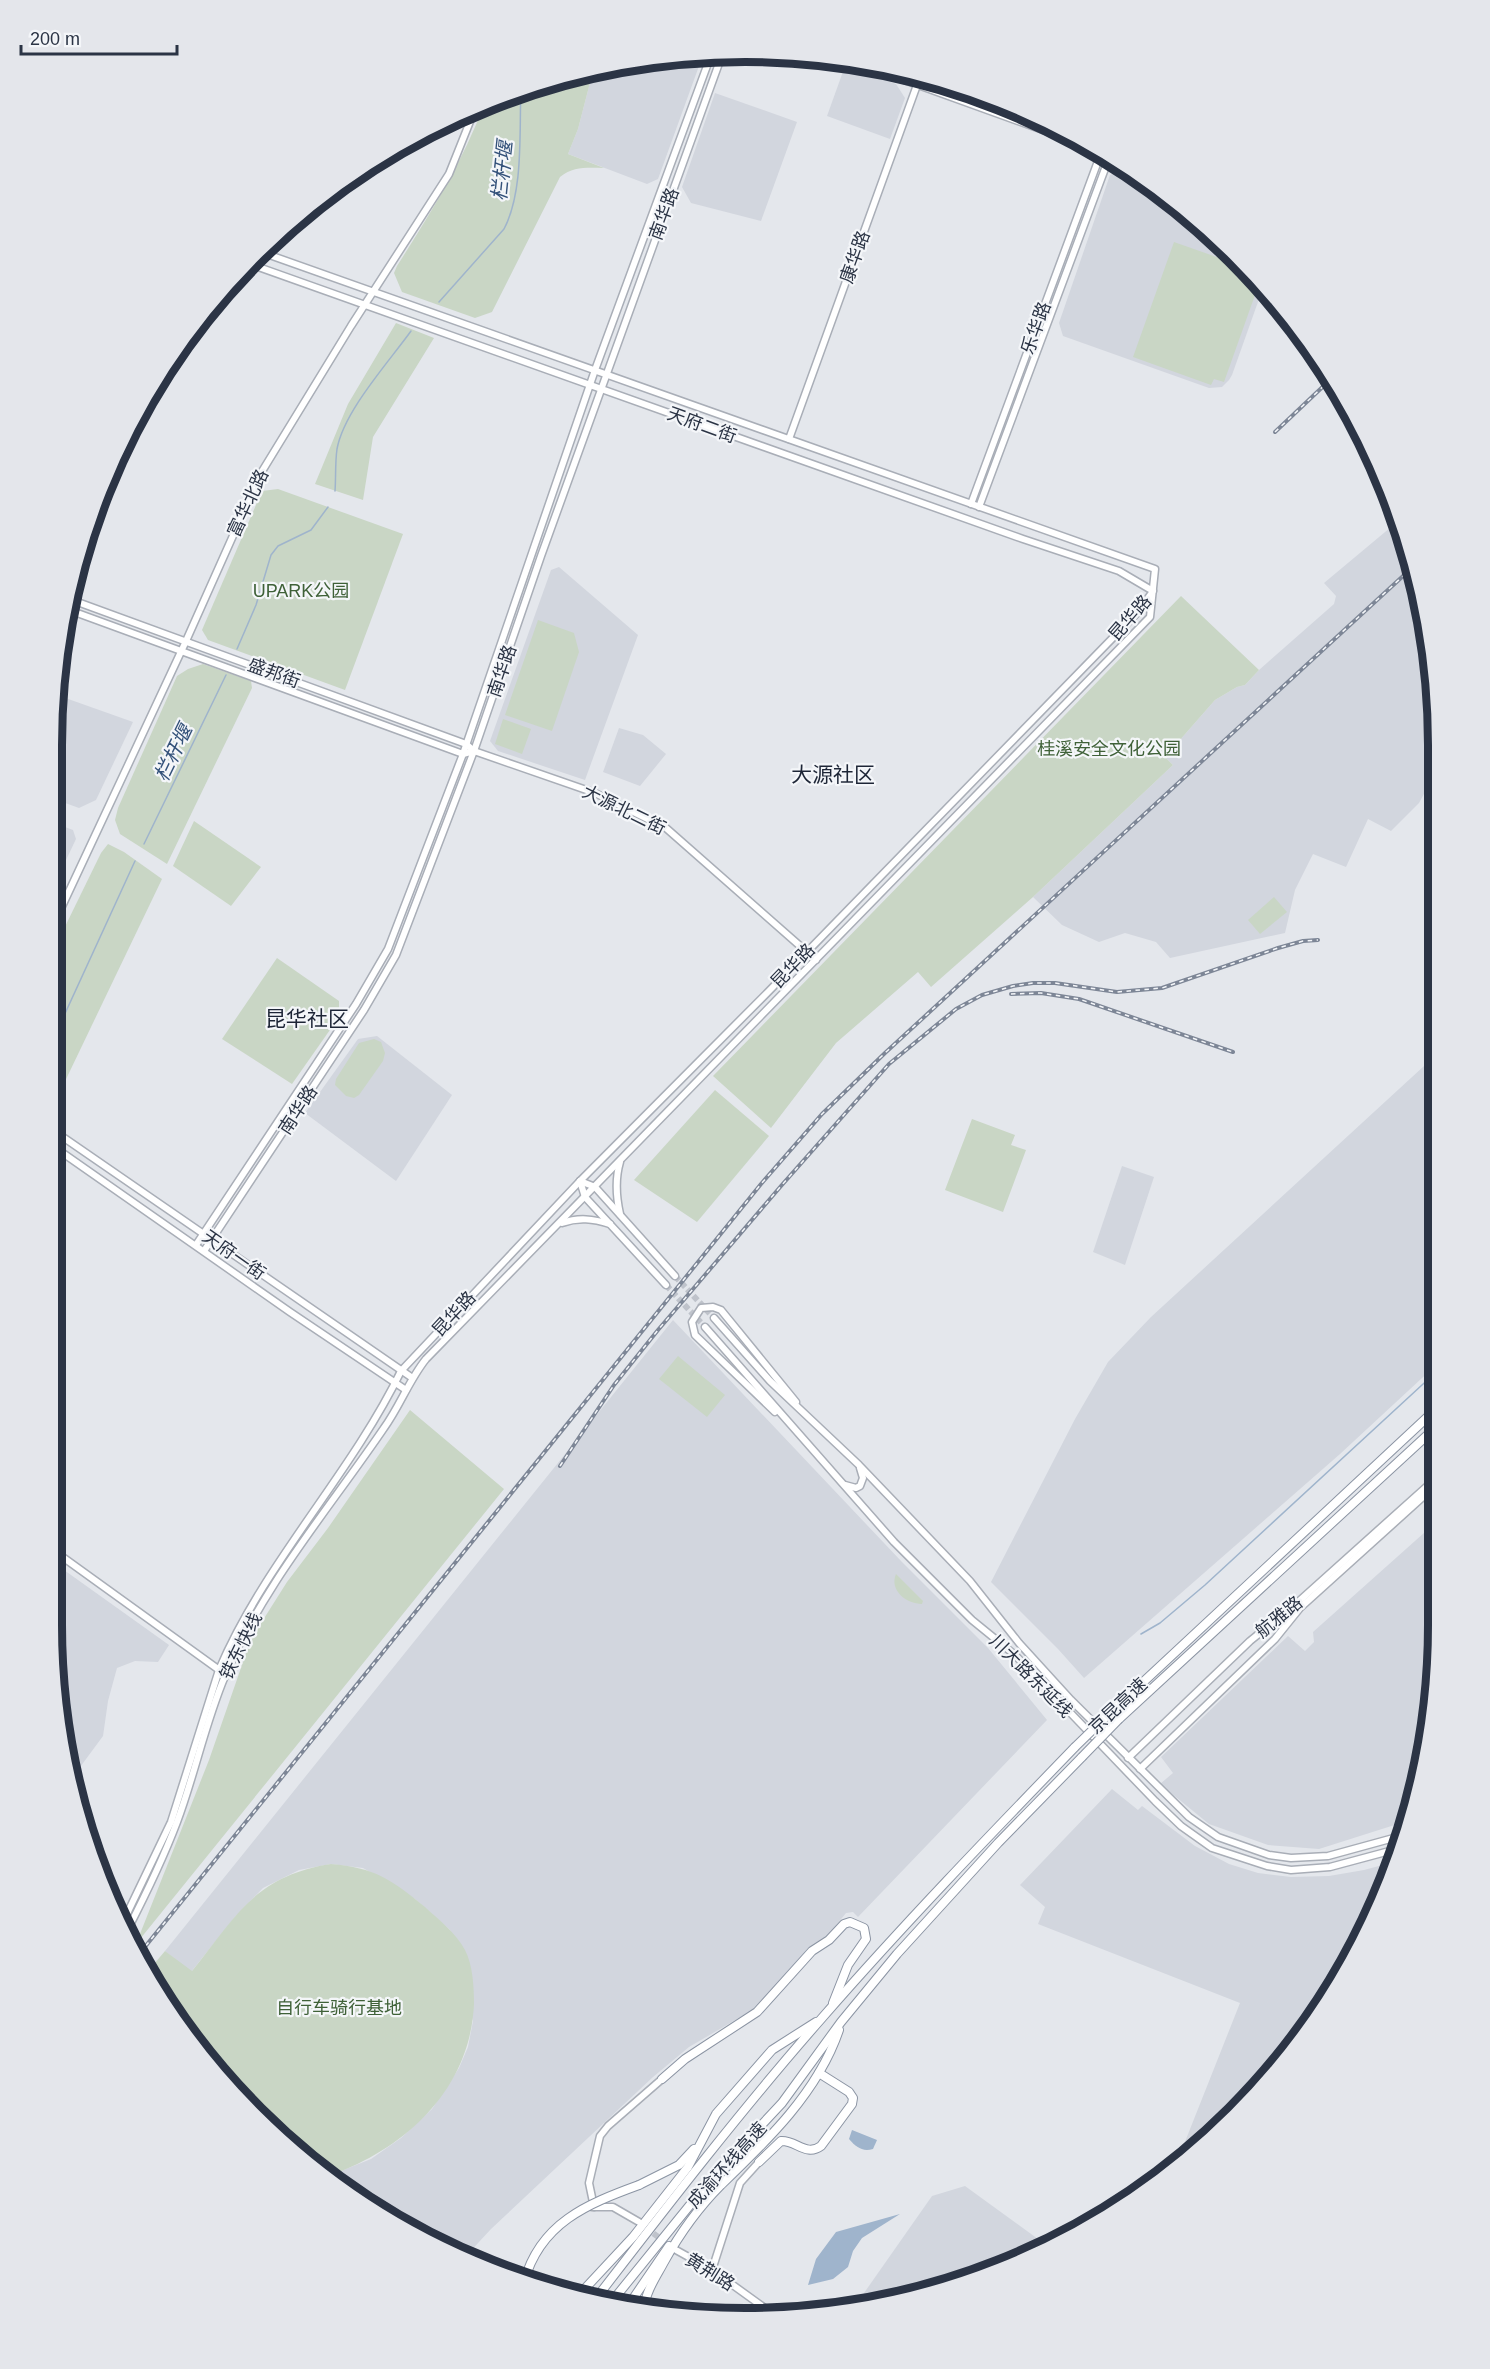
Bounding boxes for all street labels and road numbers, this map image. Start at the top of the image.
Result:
street label: 南华路 [645,185,683,243]
street label: 康华路 [836,228,874,286]
street label: 乐华路 [1017,299,1055,357]
street label: 天府二街 [665,403,739,447]
street label: 富华北路 [224,466,272,540]
street label: 昆华路 [1105,591,1155,645]
street label: 南华路 [484,642,520,700]
street label: 盛邦街 [245,654,303,692]
street label: 大源北二街 [579,781,669,839]
street label: 昆华路 [767,940,819,992]
street label: 南华路 [275,1082,321,1138]
street label: 天府一街 [199,1226,269,1284]
street label: 昆华路 [428,1287,480,1341]
street label: 航雅路 [1252,1592,1306,1642]
street label: 铁东快线 [216,1609,266,1683]
street label: 川大路东延线 [986,1631,1076,1721]
street label: 京昆高速 [1085,1674,1151,1738]
street label: 成渝环线高速 [683,2118,771,2212]
street label: 黄荆路 [682,2249,738,2295]

